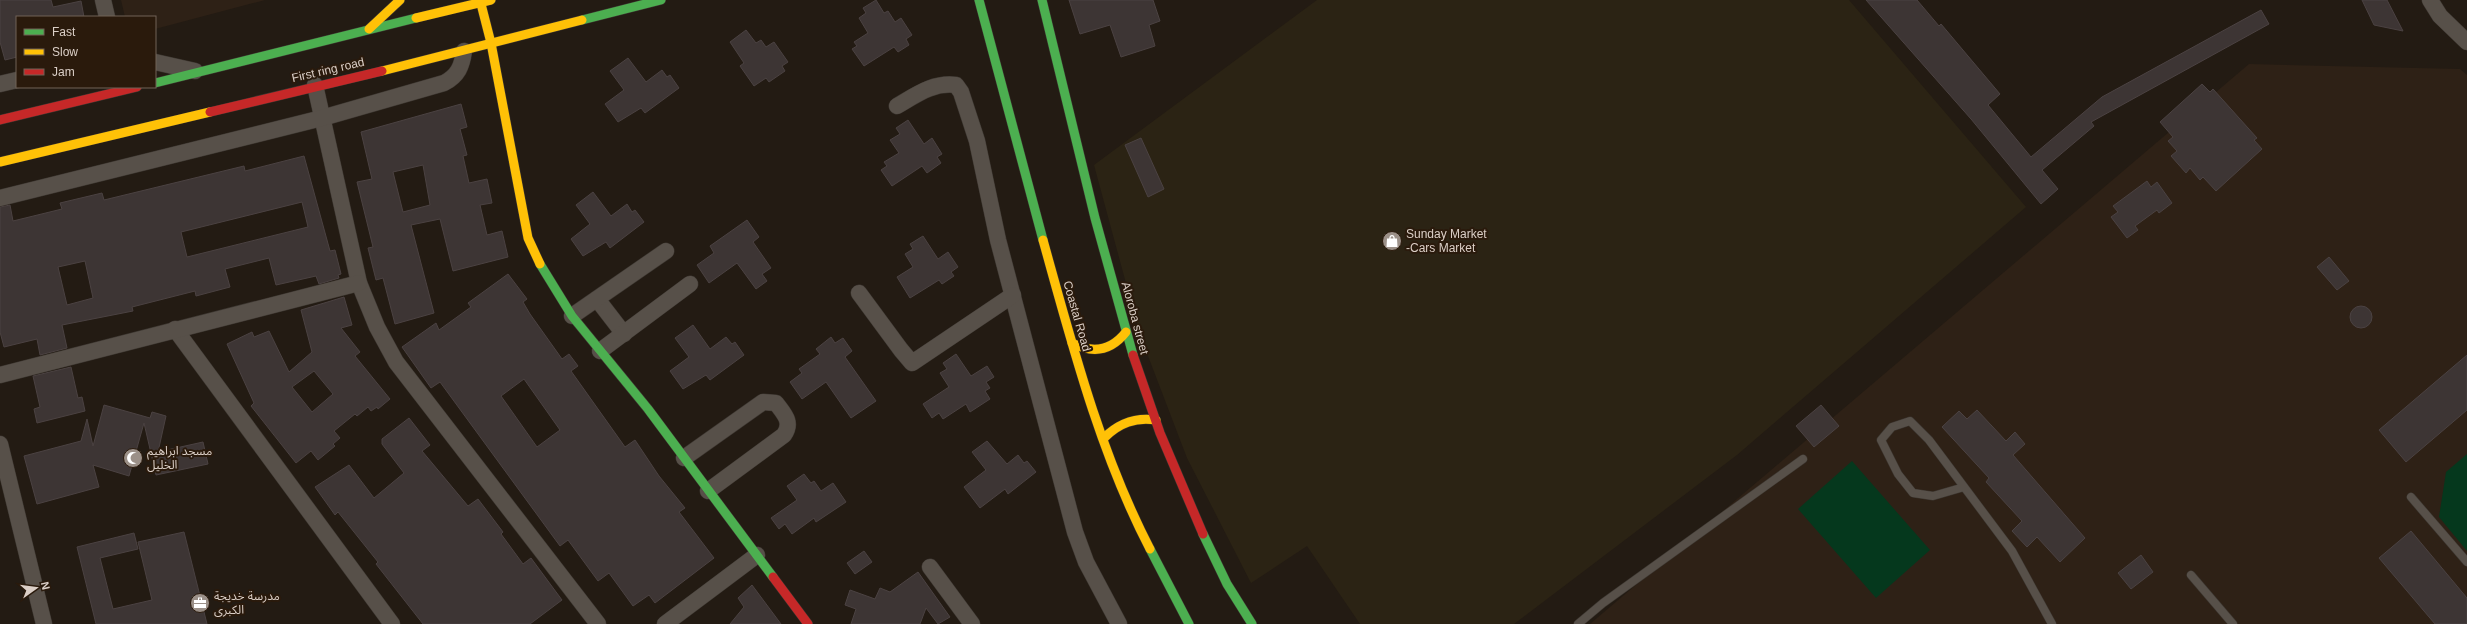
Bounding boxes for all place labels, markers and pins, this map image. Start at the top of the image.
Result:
place label: Sunday Market -Cars Market [1406,227,1487,255]
shop icon: Sunday Market -Cars Market [1381,230,1403,252]
place label: مسجد ابراهيم الخليل [147,444,212,472]
mosque icon: مسجد ابراهيم الخليل [122,447,144,469]
place label: مدرسة خديجة الكبرى [214,589,280,617]
office icon: مدرسة خديجة الكبرى [189,592,211,614]

